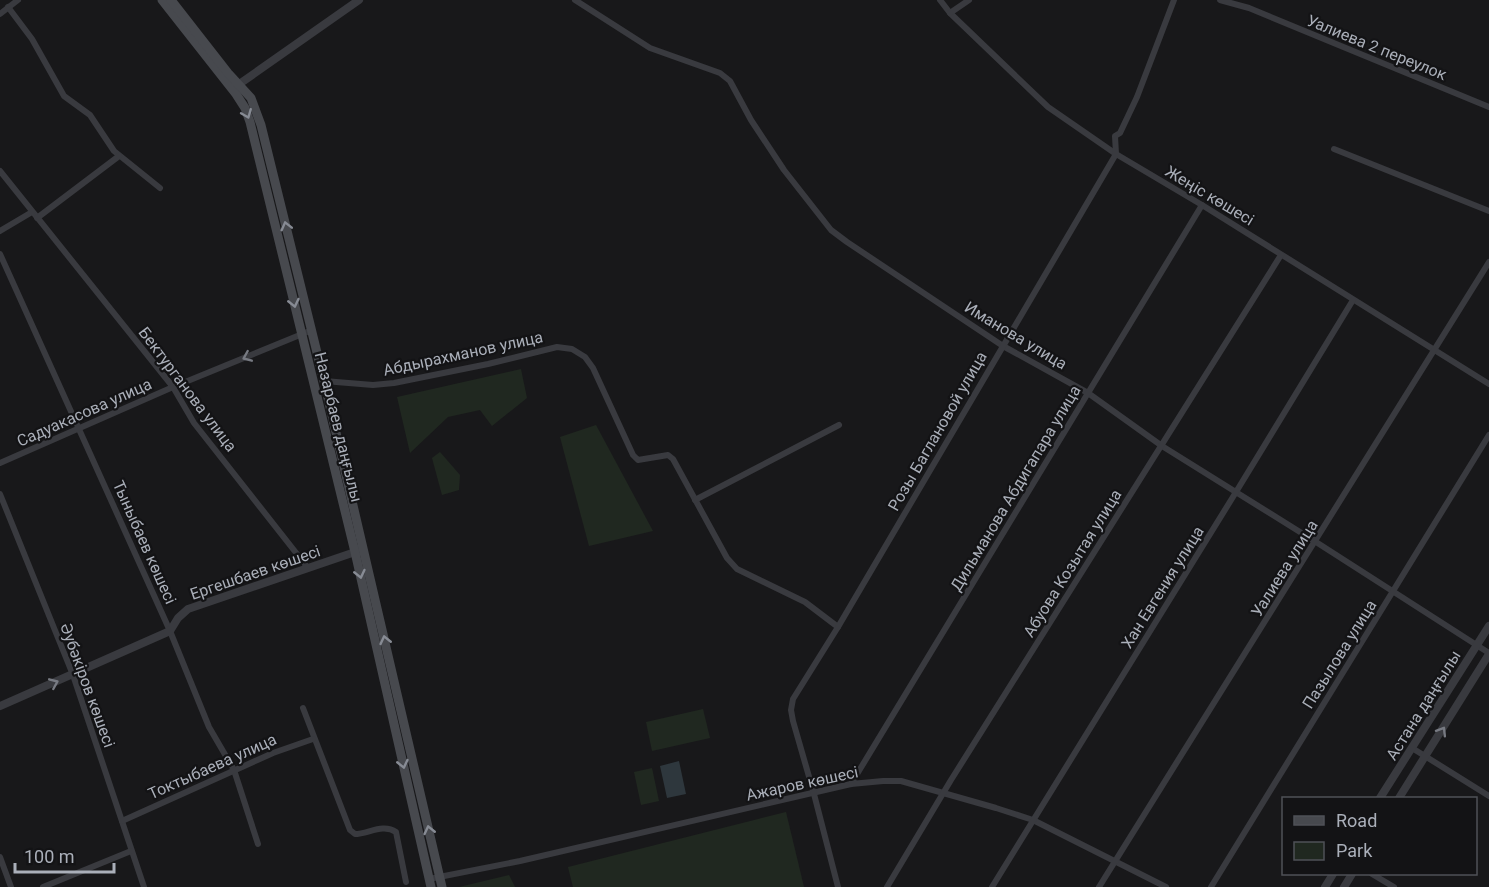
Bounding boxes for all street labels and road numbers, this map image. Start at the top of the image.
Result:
street label: Уалиева 2 переулок [1304,11,1450,84]
street label: Жеңіс көшесі [1162,162,1258,229]
street label: Иманова улица [961,297,1070,373]
street label: Бектурганова улица [135,323,241,455]
street label: Абдырахманов улица [382,327,545,380]
street label: Розы Баглановой улица [884,348,991,514]
street label: Назарбаев даңғылы [311,350,366,504]
street label: Садуакасова улица [14,374,155,451]
street label: Дильманова Абдигапара улица [946,382,1085,595]
street label: Тыныбаев көшесі [109,478,180,607]
street label: Абуова Козытая улица [1019,486,1126,641]
street label: Уалиева улица [1247,516,1322,620]
street label: Хан Евгения улица [1117,523,1208,652]
street label: Ергешбаев көшесі [188,541,323,604]
street label: Пазылова улица [1298,596,1381,712]
street label: Әубәкіров көшесі [56,620,119,750]
street label: Астана даңғылы [1382,647,1465,764]
street label: Токтыбаева улица [145,730,279,803]
street label: Ажаров көшесі [744,762,860,805]

